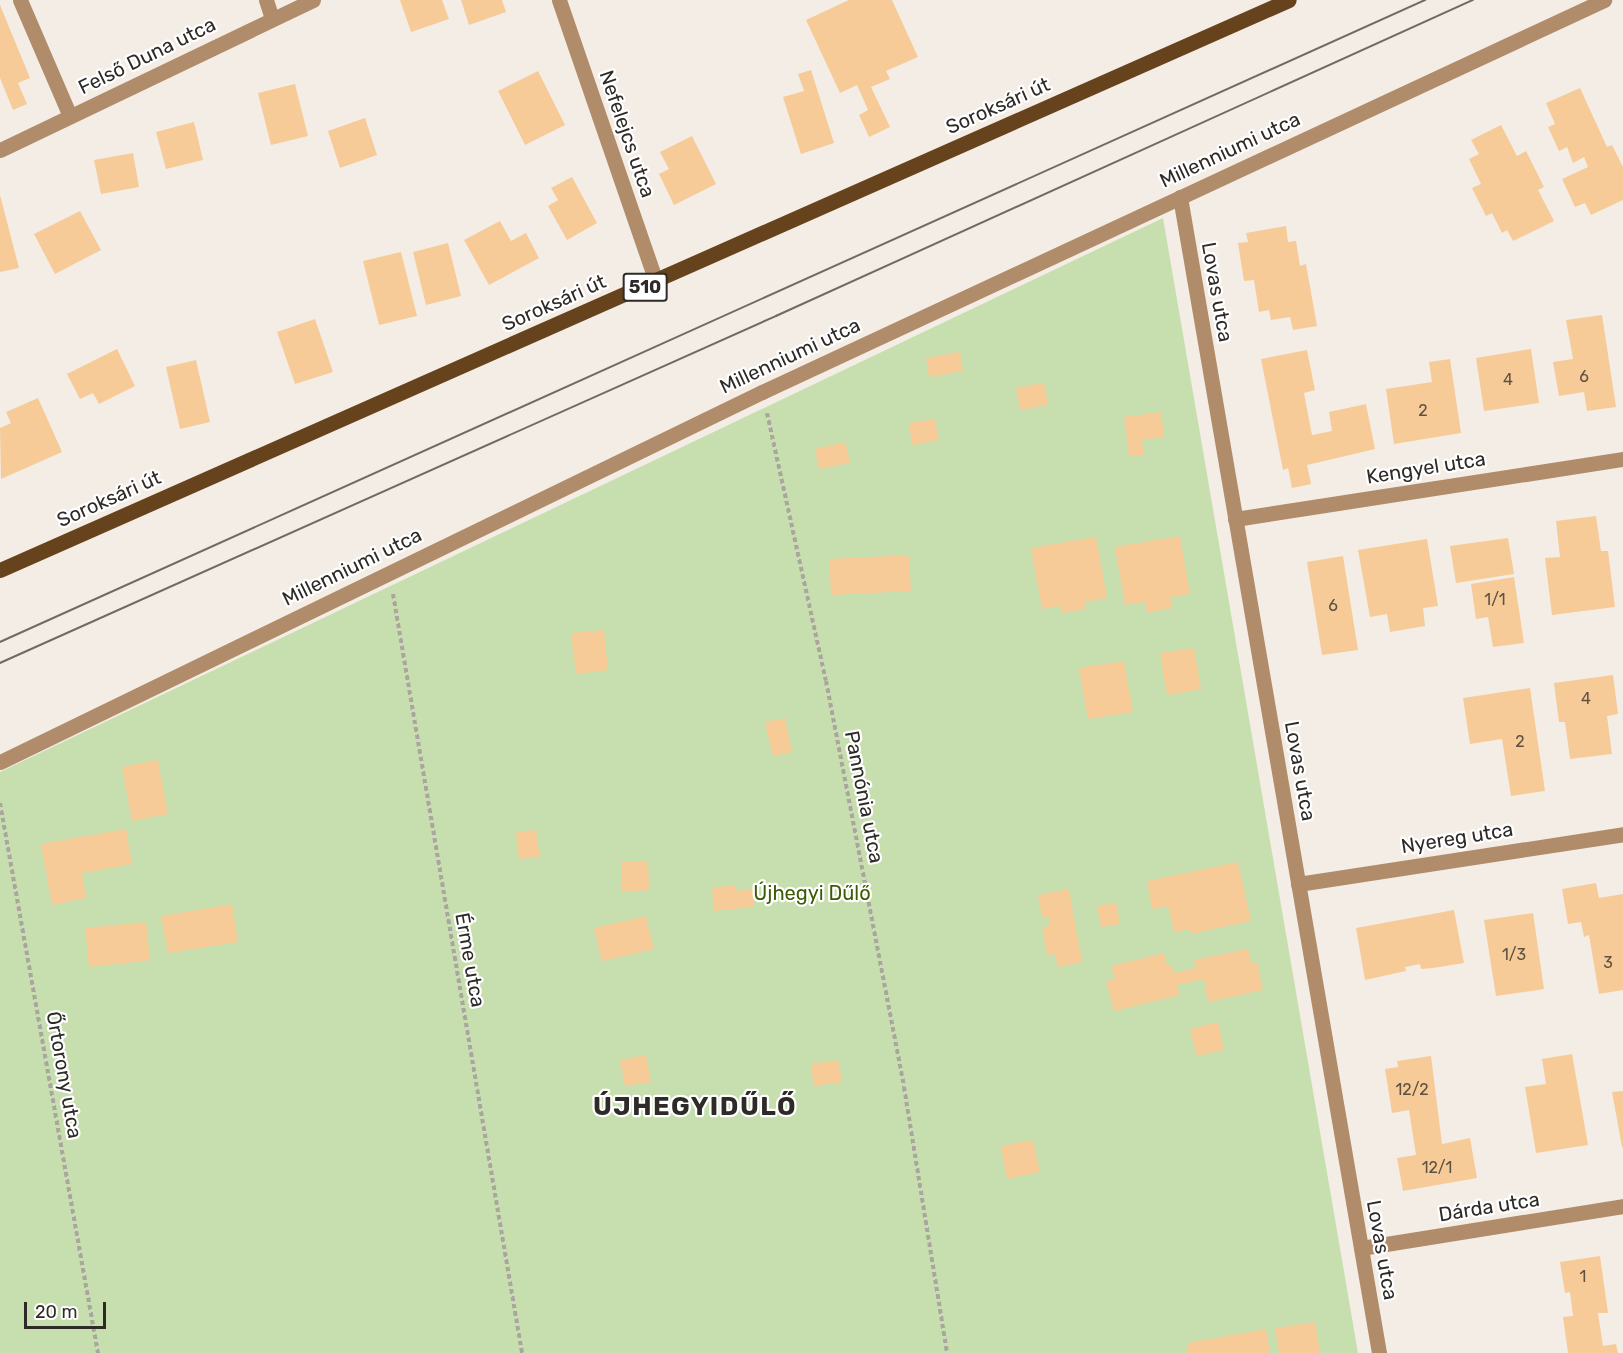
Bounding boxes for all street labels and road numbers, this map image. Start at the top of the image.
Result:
street label: Felső Duna utca [74,12,220,100]
street label: Nefelejcs utca [594,67,660,201]
street label: Soroksári út [942,72,1054,140]
street label: Millenniumi utca [1156,107,1304,193]
street label: Lovas utca [1196,240,1238,344]
street label: Soroksári út [498,269,610,337]
road number: 510 [622,272,668,302]
street label: Millenniumi utca [716,313,864,399]
street label: Kengyel utca [1365,447,1487,489]
street label: Soroksári út [53,465,165,533]
street label: Millenniumi utca [278,523,426,611]
street label: Lovas utca [1279,719,1321,823]
street label: Pannónia utca [839,729,889,865]
street label: Nyereg utca [1399,817,1515,859]
street label: Érme utca [450,911,490,1009]
street label: Őrtorony utca [41,1009,87,1141]
street label: Dárda utca [1437,1187,1541,1227]
street label: Lovas utca [1361,1198,1403,1302]

